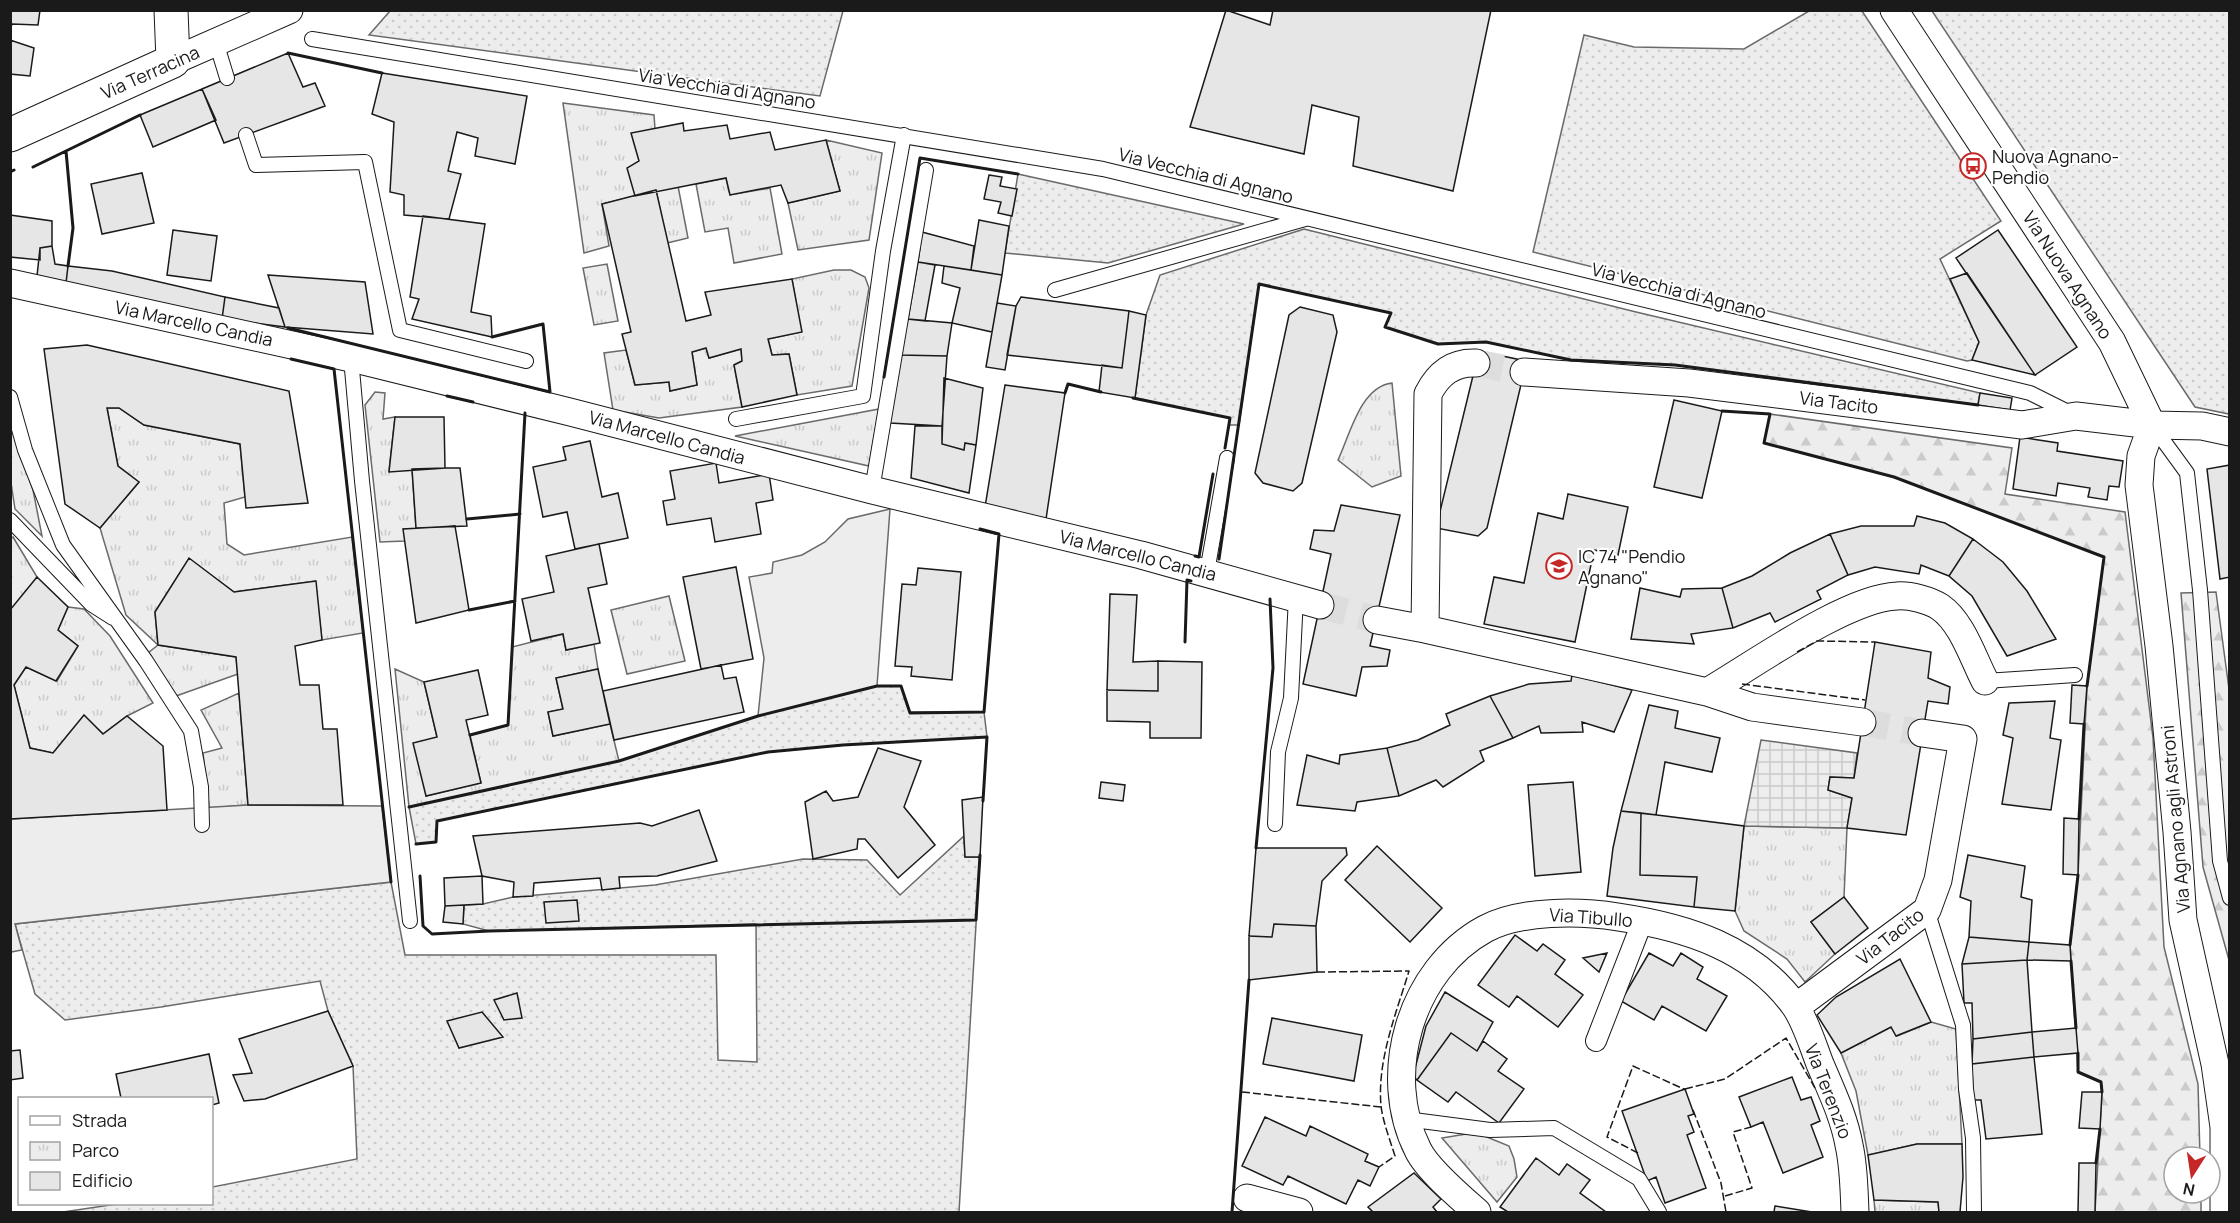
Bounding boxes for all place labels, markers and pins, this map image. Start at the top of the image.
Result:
place label: Nuova Agnano- Pendio [1992,144,2119,189]
bus stop icon: Nuova Agnano- Pendio [1958,151,1988,181]
place label: IC 74 "Pendio Agnano" [1578,544,1685,589]
school or university icon: IC 74 "Pendio Agnano" [1544,551,1574,581]

